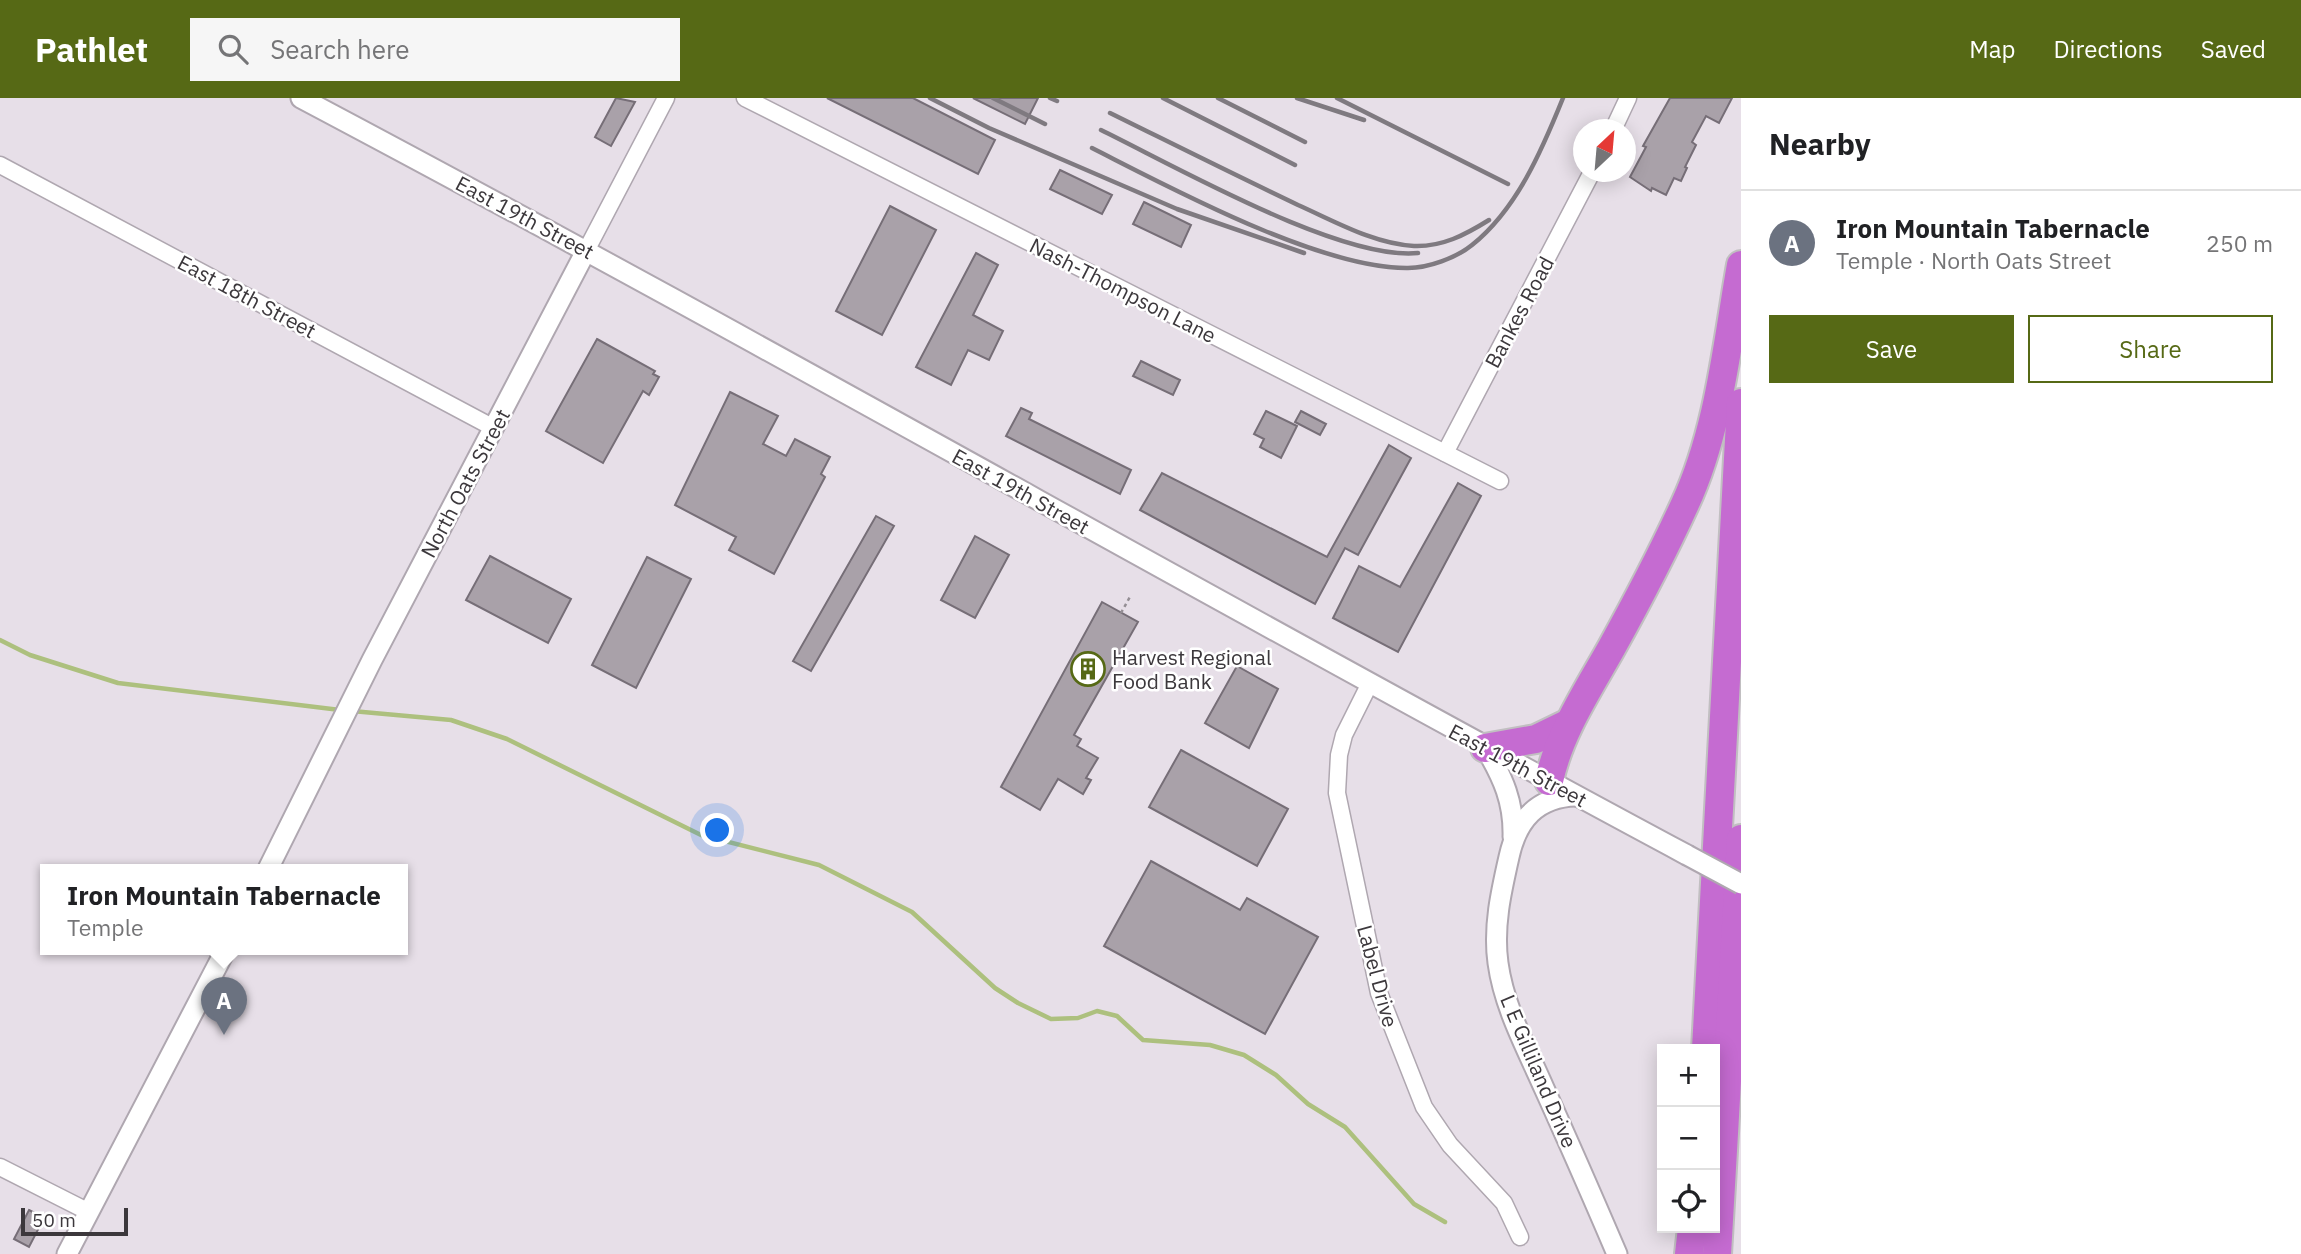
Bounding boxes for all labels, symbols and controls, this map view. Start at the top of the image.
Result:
search box [190,18,680,81]
text: Pathlet [35,28,148,71]
icon: search [214,30,252,68]
text: Search here [270,32,410,66]
text: Map [1969,33,2015,65]
text: Directions [2053,33,2163,65]
text: Saved [2201,33,2266,65]
north arrow [1573,119,1636,182]
text: Nearby [1769,124,1871,163]
street label: East 19th Street [451,169,599,265]
text: Iron Mountain Tabernacle [1836,211,2150,245]
text: A [1784,228,1800,258]
text: 250 m [2206,228,2273,258]
street label: Nash-Thompson Lane [1025,231,1221,349]
text: Temple · North Oats Street [1836,245,2112,275]
street label: East 18th Street [173,248,321,344]
street label: Bankes Road [1478,251,1560,373]
button: Save [1769,315,2014,383]
button: Share [2028,315,2273,383]
street label: North Oats Street [414,404,516,562]
street label: East 19th Street [947,442,1095,540]
place label: Harvest Regional Food Bank [1112,643,1272,695]
building icon: Harvest Regional Food Bank [1069,650,1107,688]
street label: East 19th Street [1444,717,1592,813]
your location [700,813,734,847]
popup [40,864,408,955]
text: Iron Mountain Tabernacle [67,878,381,912]
text: Temple [67,912,144,942]
street label: Label Drive [1351,922,1405,1030]
pin: A [201,977,247,1035]
street label: L E Gilliland Drive [1494,990,1584,1152]
map controls [1657,1044,1720,1233]
button: + [1657,1044,1720,1107]
button: − [1657,1107,1720,1170]
button: locate [1657,1170,1720,1233]
scale bar [21,1205,128,1237]
text: 50 m [32,1208,76,1232]

